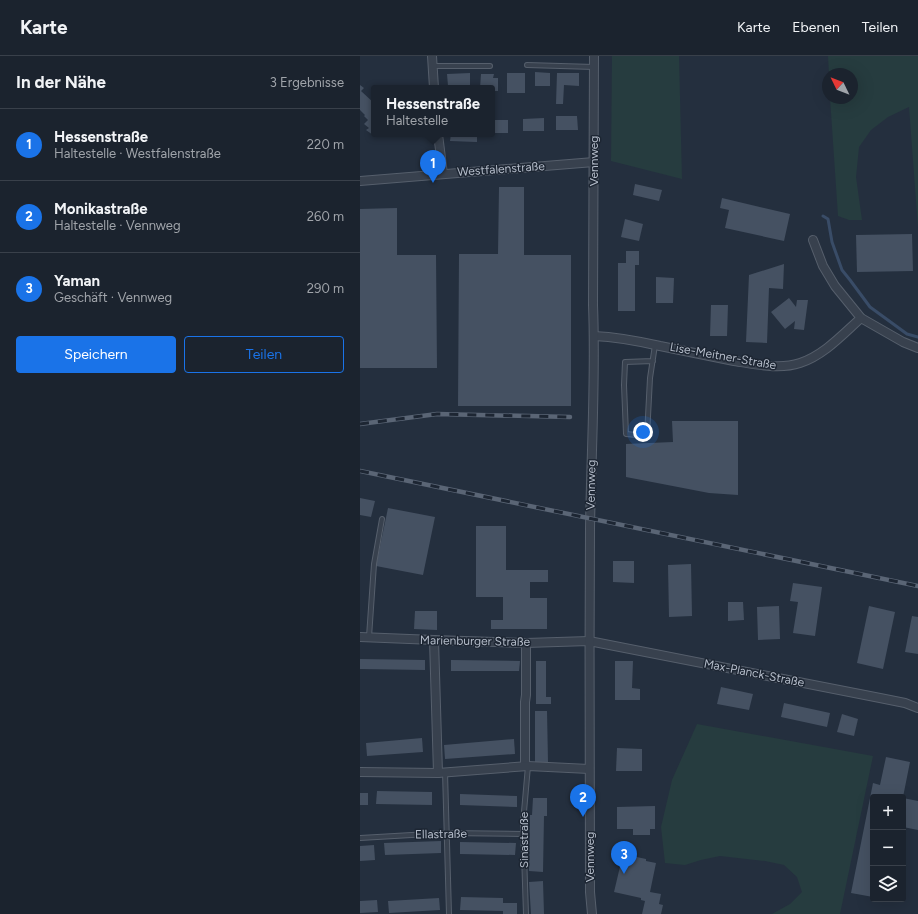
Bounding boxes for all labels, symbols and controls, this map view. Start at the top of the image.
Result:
text: Karte [20,16,67,39]
text: Karte [737,19,770,36]
text: Ebenen [792,19,840,36]
text: Teilen [862,19,898,36]
north arrow [822,68,858,104]
text: In der Nähe [16,72,106,92]
text: 3 Ergebnisse [270,75,344,90]
popup [371,85,495,137]
text: Hessenstraße [386,95,480,113]
text: Haltestelle [386,113,448,128]
text: Hessenstraße [54,128,148,146]
street label: Vennweg [587,136,601,186]
text: 1 [26,137,32,152]
text: 220 m [307,137,344,152]
text: Haltestelle · Westfalenstraße [54,146,221,161]
pin: 1 [420,150,446,183]
street label: Westfalenstraße [457,159,546,179]
text: Monikastraße [54,200,148,218]
text: 2 [25,209,33,224]
text: 260 m [307,209,344,224]
text: Haltestelle · Vennweg [54,218,181,233]
text: Yaman [54,272,100,290]
text: 3 [25,281,33,296]
text: 290 m [307,281,344,296]
text: Geschäft · Vennweg [54,290,172,305]
button: Speichern [16,336,176,373]
button: Teilen [184,336,344,373]
street label: Lise-Meitner-Straße [669,340,778,372]
your location [633,422,653,442]
street label: Vennweg [584,460,598,510]
street label: Marienburger Straße [420,633,531,649]
street label: Max-Planck-Straße [703,656,806,690]
pin: 2 [570,784,596,817]
map controls [870,794,906,902]
button: + [870,794,906,830]
street label: Sinastraße [517,811,531,868]
street label: Ellastraße [415,827,468,841]
button: − [870,830,906,866]
street label: Vennweg [583,832,597,882]
pin: 3 [611,841,637,874]
button: layers [870,866,906,902]

